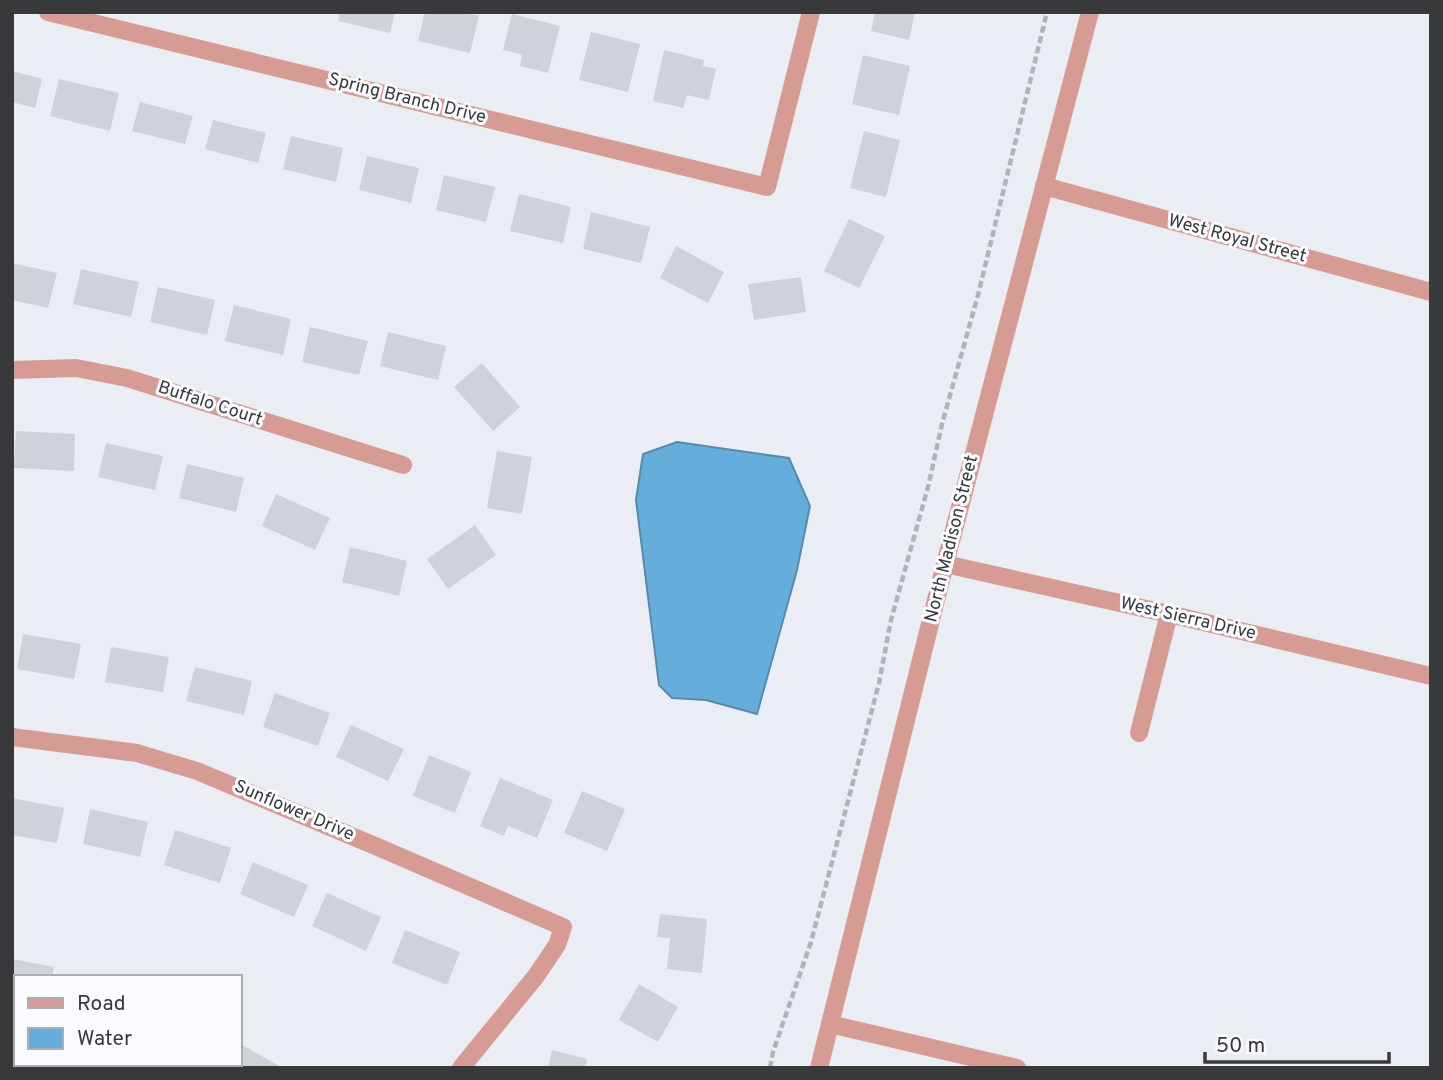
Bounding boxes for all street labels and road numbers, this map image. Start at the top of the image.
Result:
street label: Spring Branch Drive [326,68,488,130]
street label: West Royal Street [1165,209,1309,269]
street label: Buffalo Court [155,376,265,432]
street label: North Madison Street [920,453,984,625]
street label: West Sierra Drive [1118,592,1258,646]
street label: Sunflower Drive [231,775,357,847]

